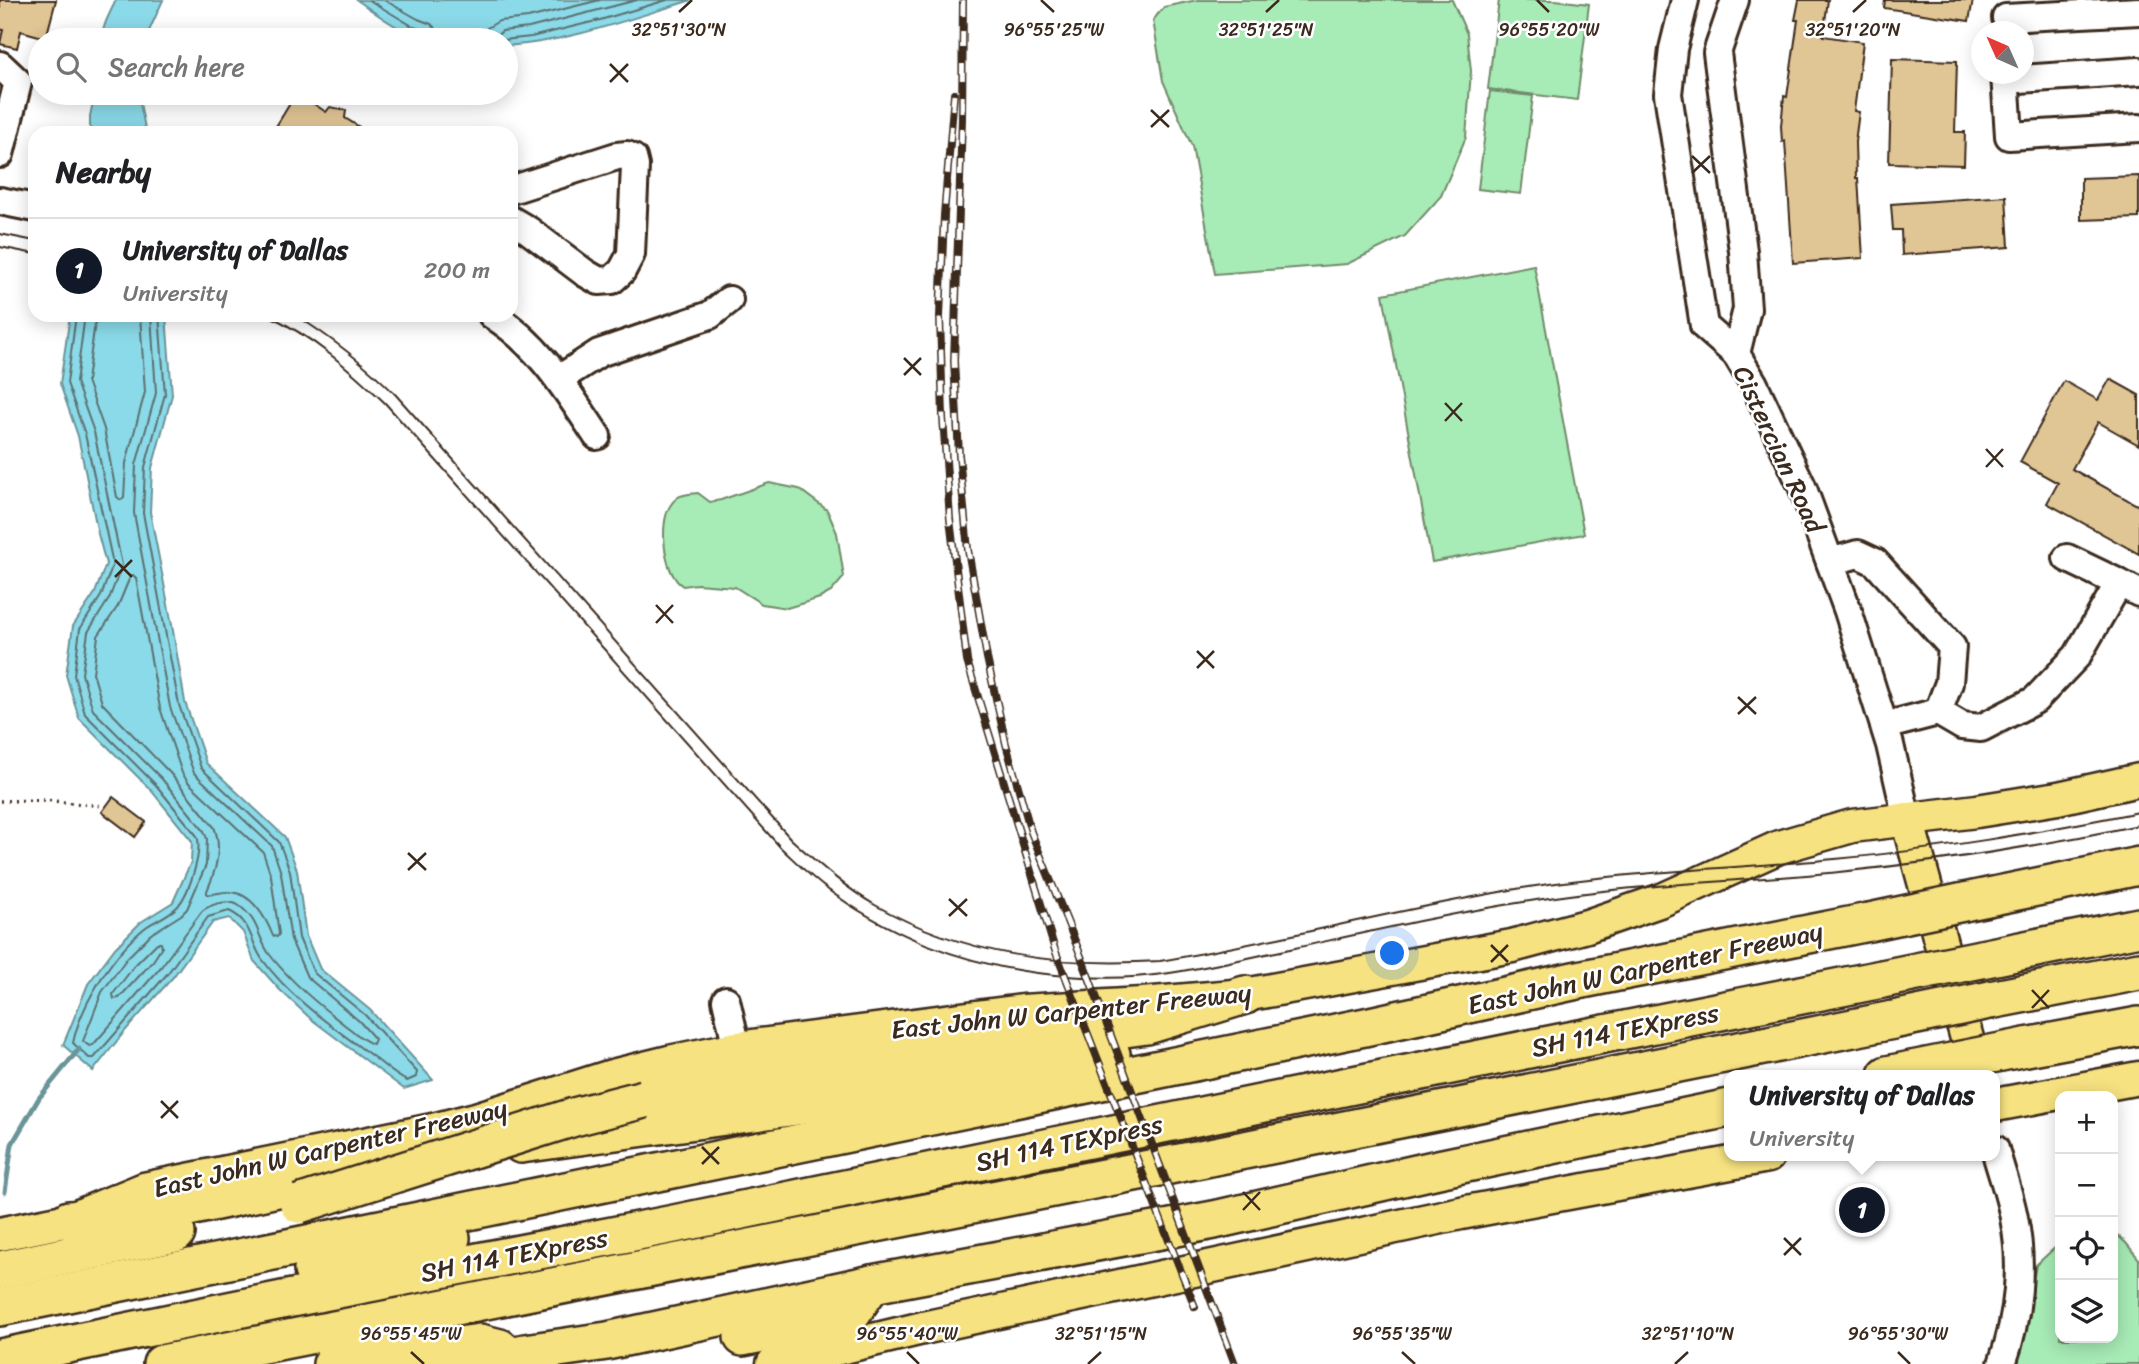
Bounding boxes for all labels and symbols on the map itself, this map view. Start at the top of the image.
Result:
text: 32°51'30"N [632,14,727,46]
text: 96°55'25"W [1004,14,1105,46]
text: 32°51'25"N [1219,14,1314,46]
text: 96°55'20"W [1499,14,1601,46]
text: 32°51'20"N [1805,14,1901,46]
north arrow [1971,21,2034,84]
street label: Cistercian Road [1720,357,1839,543]
street label: East John W Carpenter Freeway [1463,908,1828,1028]
your location [1375,936,1409,970]
street label: East John W Carpenter Freeway [889,969,1254,1053]
street label: SH 114 TEXpress [1527,989,1724,1071]
street label: East John W Carpenter Freeway [148,1085,512,1211]
street label: SH 114 TEXpress [971,1101,1168,1185]
pin: 1 [1839,1184,1885,1236]
street label: SH 114 TEXpress [416,1214,613,1296]
text: 96°55'45"W [360,1318,463,1350]
text: 96°55'40"W [856,1318,959,1350]
text: 32°51'15"N [1055,1318,1148,1350]
text: 96°55'35"W [1352,1318,1453,1350]
text: 32°51'10"N [1642,1318,1735,1350]
text: 96°55'30"W [1848,1318,1949,1350]

